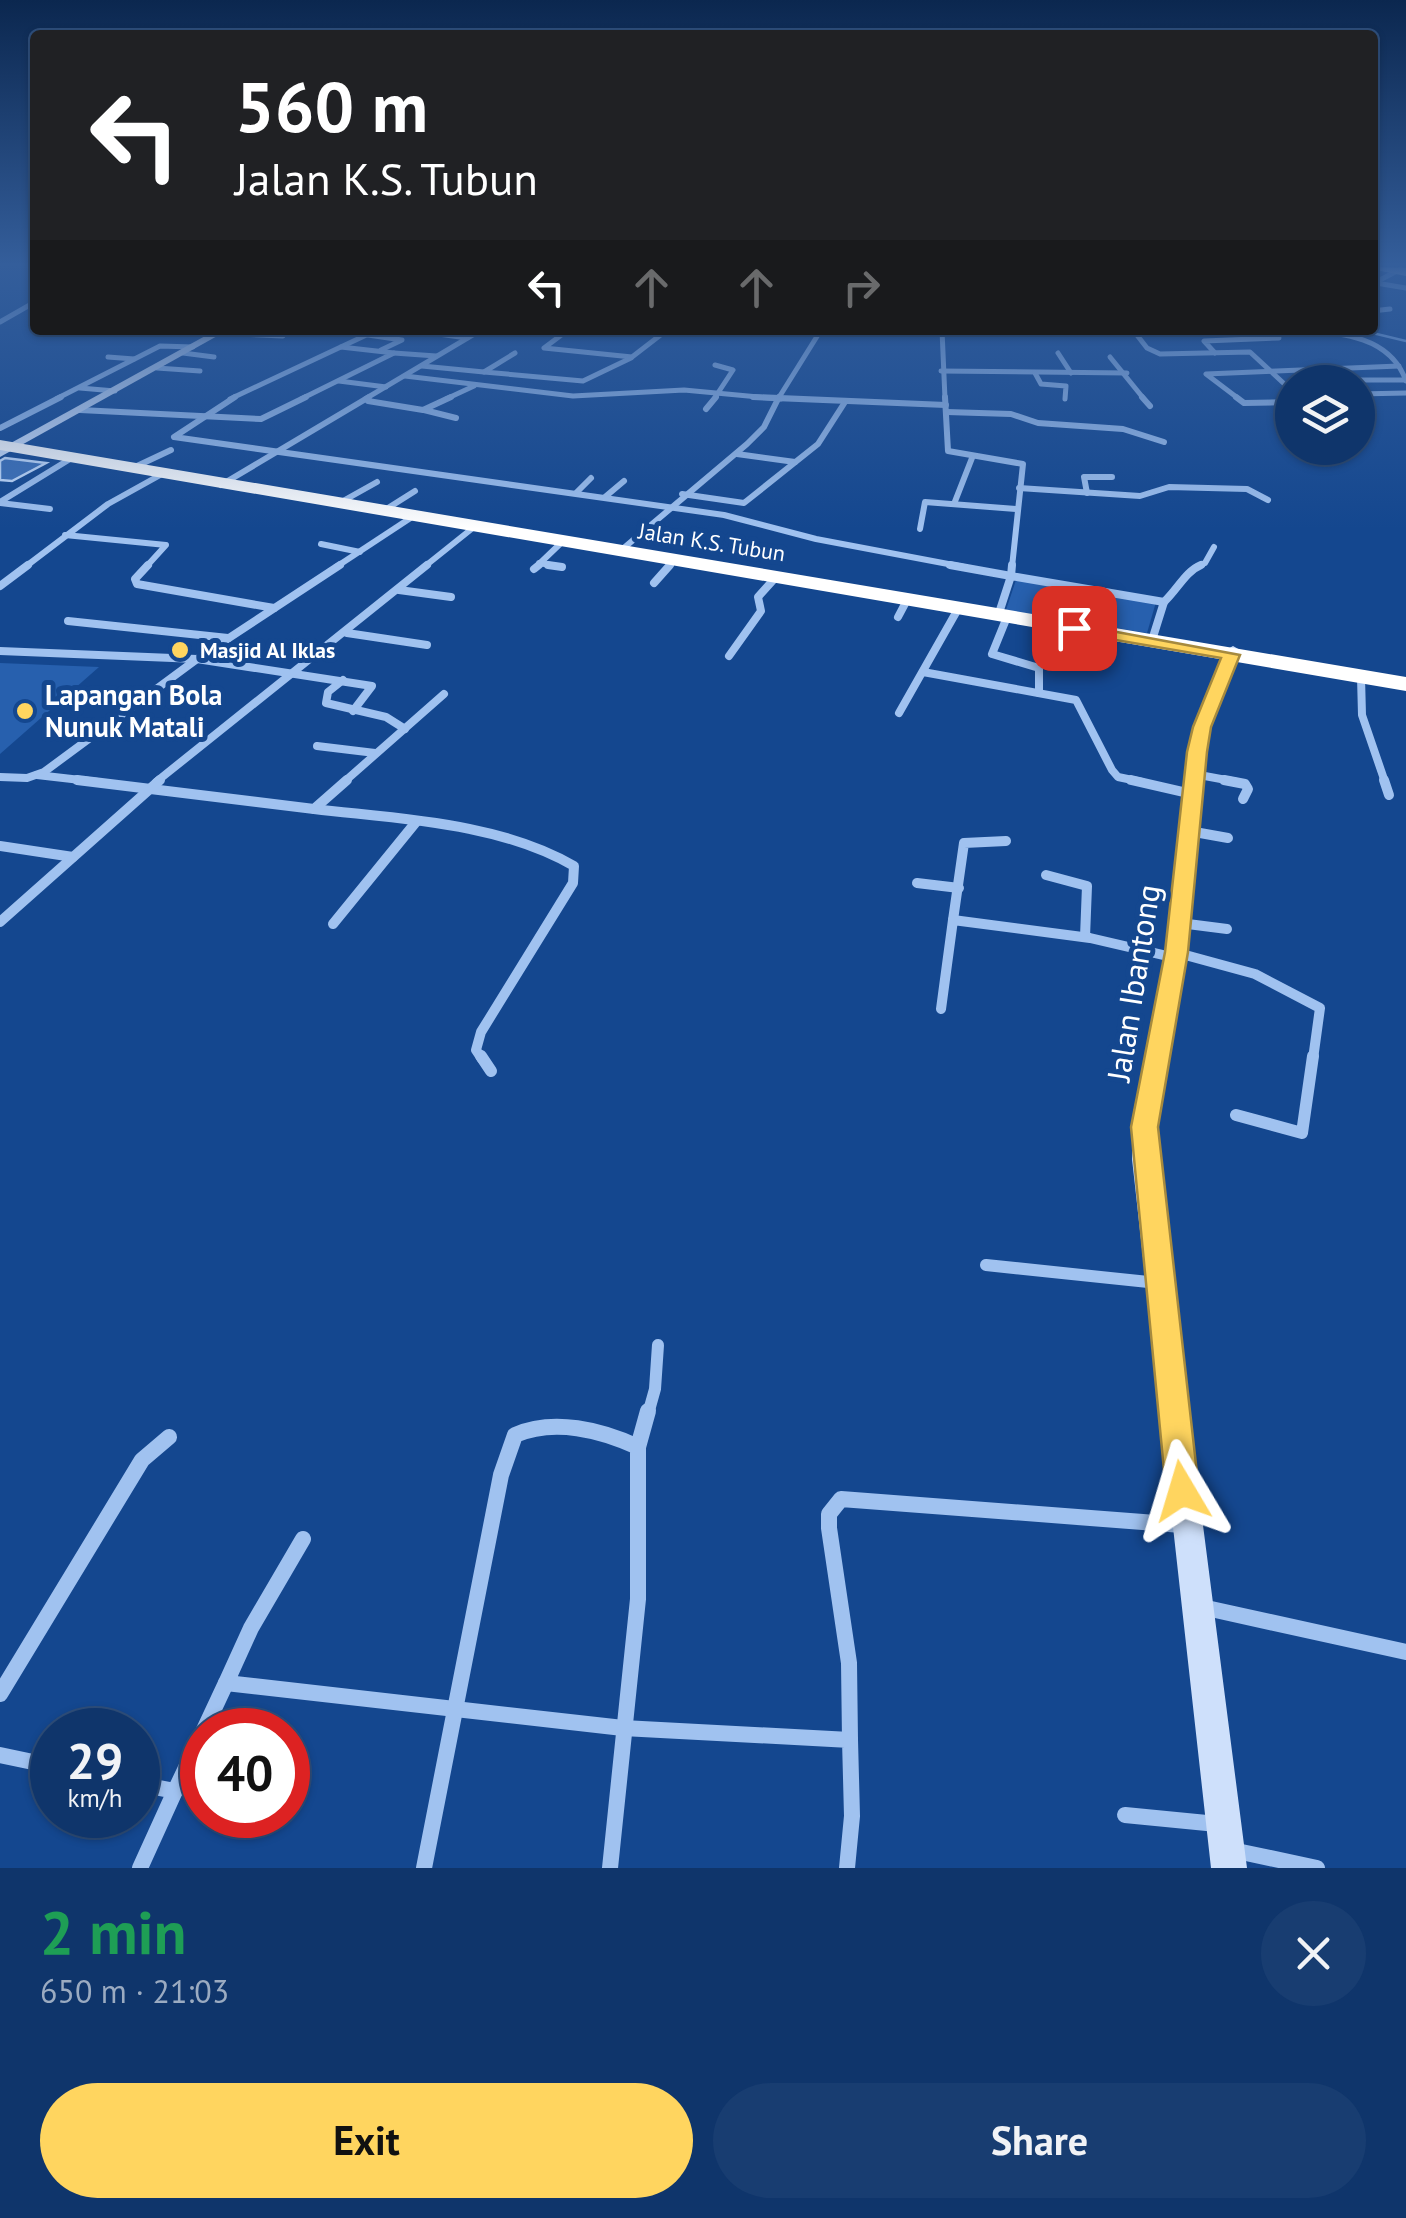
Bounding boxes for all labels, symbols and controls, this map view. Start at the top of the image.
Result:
text: 560 m [235,61,428,151]
icon: left [70,70,200,200]
text: Jalan K.S. Tubun [235,149,538,207]
icon: left [519,260,574,315]
icon: ahead [624,260,679,315]
icon: ahead [729,260,784,315]
icon: right [834,260,889,315]
map controls [1275,365,1375,465]
button: layers [1275,365,1375,465]
street label: Jalan K.S. Tubun [636,516,787,567]
pin [1032,586,1117,671]
icon: arrive [1047,601,1102,656]
place label: Masjid Al Iklas [200,636,335,664]
marker: Masjid Al Iklas [169,639,191,661]
place label: Lapangan Bola Nunuk Matali [45,676,223,745]
marker: Lapangan Bola Nunuk Matali [14,700,36,722]
street label: Jalan Ibantong [1096,881,1169,1086]
position arrow [1130,1439,1234,1543]
speed limit sign: 40 [180,1708,310,1838]
text: 29 [67,1728,123,1793]
text: km/h [68,1782,122,1814]
text: 2 min [40,1893,186,1971]
button: close [1261,1901,1366,2006]
text: 650 m · 21:03 [40,1970,229,2012]
button: Exit [40,2083,693,2198]
button: Share [713,2083,1366,2198]

